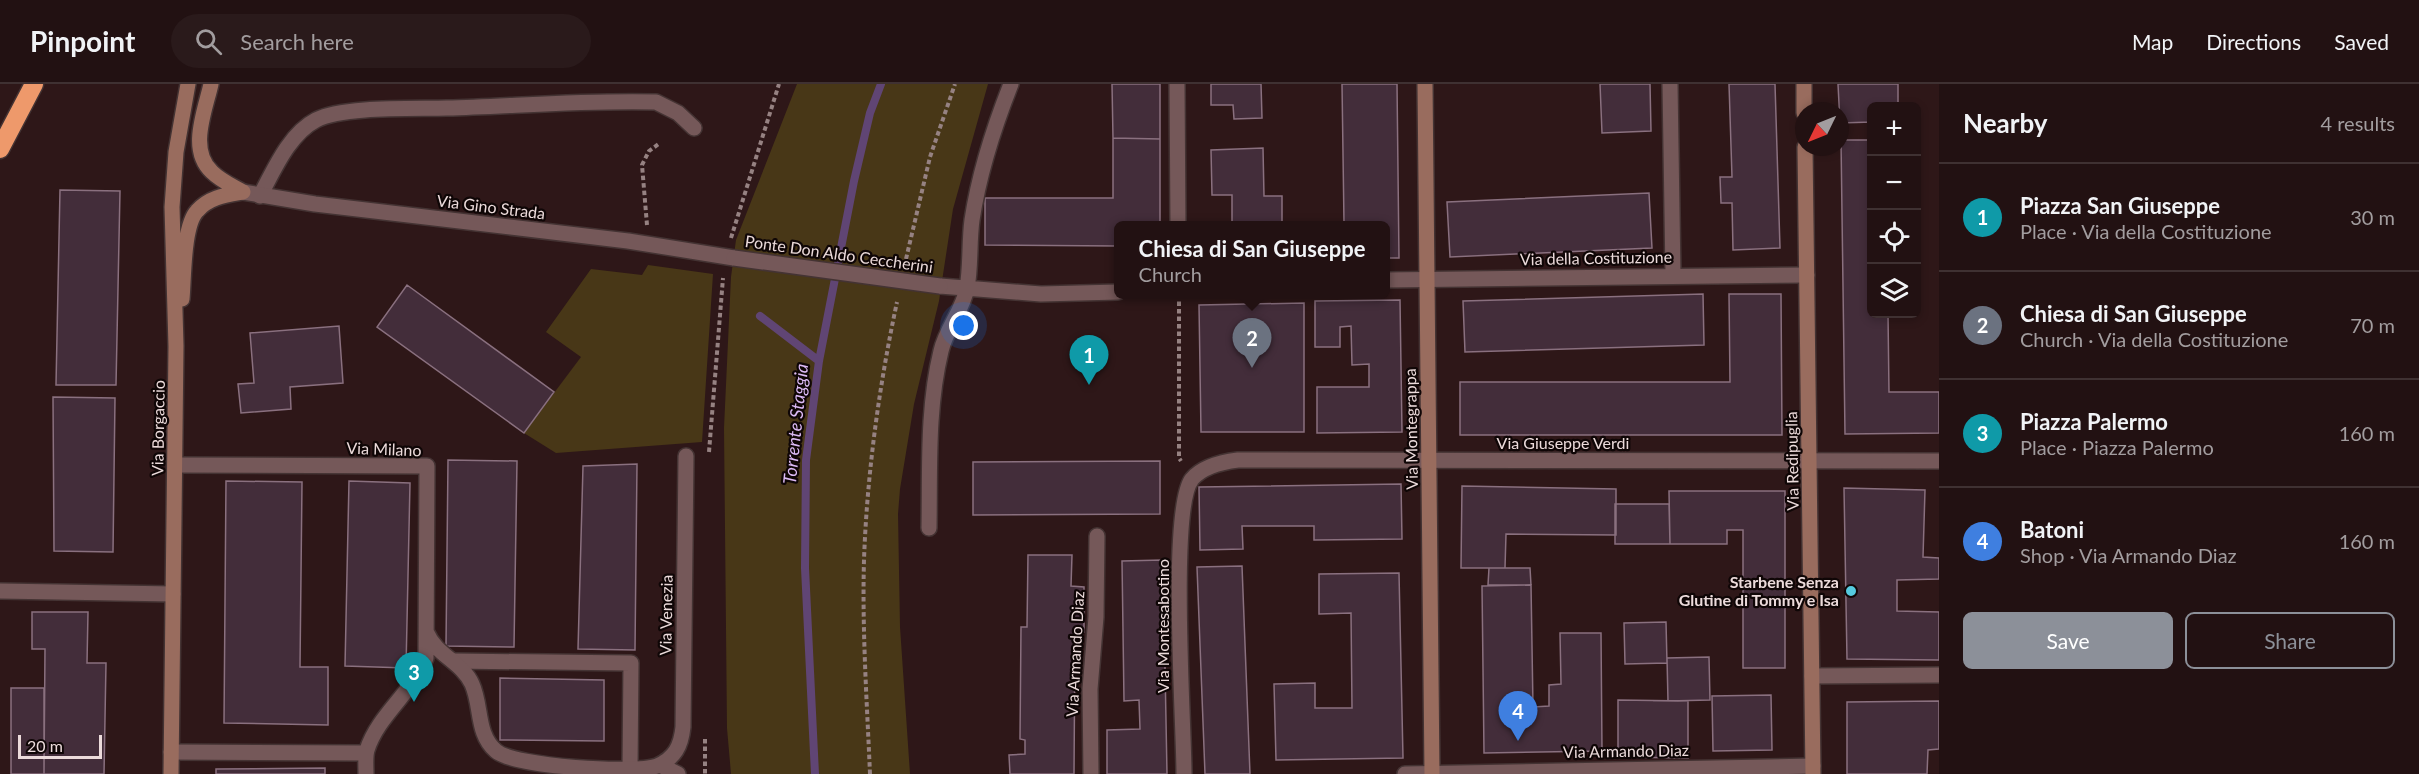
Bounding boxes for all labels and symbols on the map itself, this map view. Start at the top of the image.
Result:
north arrow [1795,102,1849,156]
street label: Via Gino Strada [436,190,546,223]
street label: Ponte Don Aldo Ceccherini [744,231,934,276]
street label: Via della Costituzione [1520,247,1672,268]
your location [949,311,978,340]
pin: 2 [1232,318,1272,368]
pin: 1 [1070,336,1108,385]
water label: Torrente Staggia [778,362,812,485]
street label: Via Montegrappa [1400,368,1421,490]
street label: Via Borgaccio [147,380,168,476]
street label: Via Redipuglia [1781,411,1802,511]
street label: Via Giuseppe Verdi [1497,433,1629,452]
street label: Via Milano [346,438,422,459]
street label: Via Montesabotino [1153,559,1172,693]
place label: Starbene Senza Glutine di Tommy e Isa [1679,572,1839,609]
street label: Via Venezia [655,575,676,655]
marker: Starbene Senza Glutine di Tommy e Isa [1844,584,1858,598]
street label: Via Armando Diaz [1062,591,1087,717]
pin: 3 [394,652,434,702]
pin: 4 [1498,692,1538,741]
scale bar [18,732,102,760]
street label: Via Armando Diaz [1563,740,1689,761]

